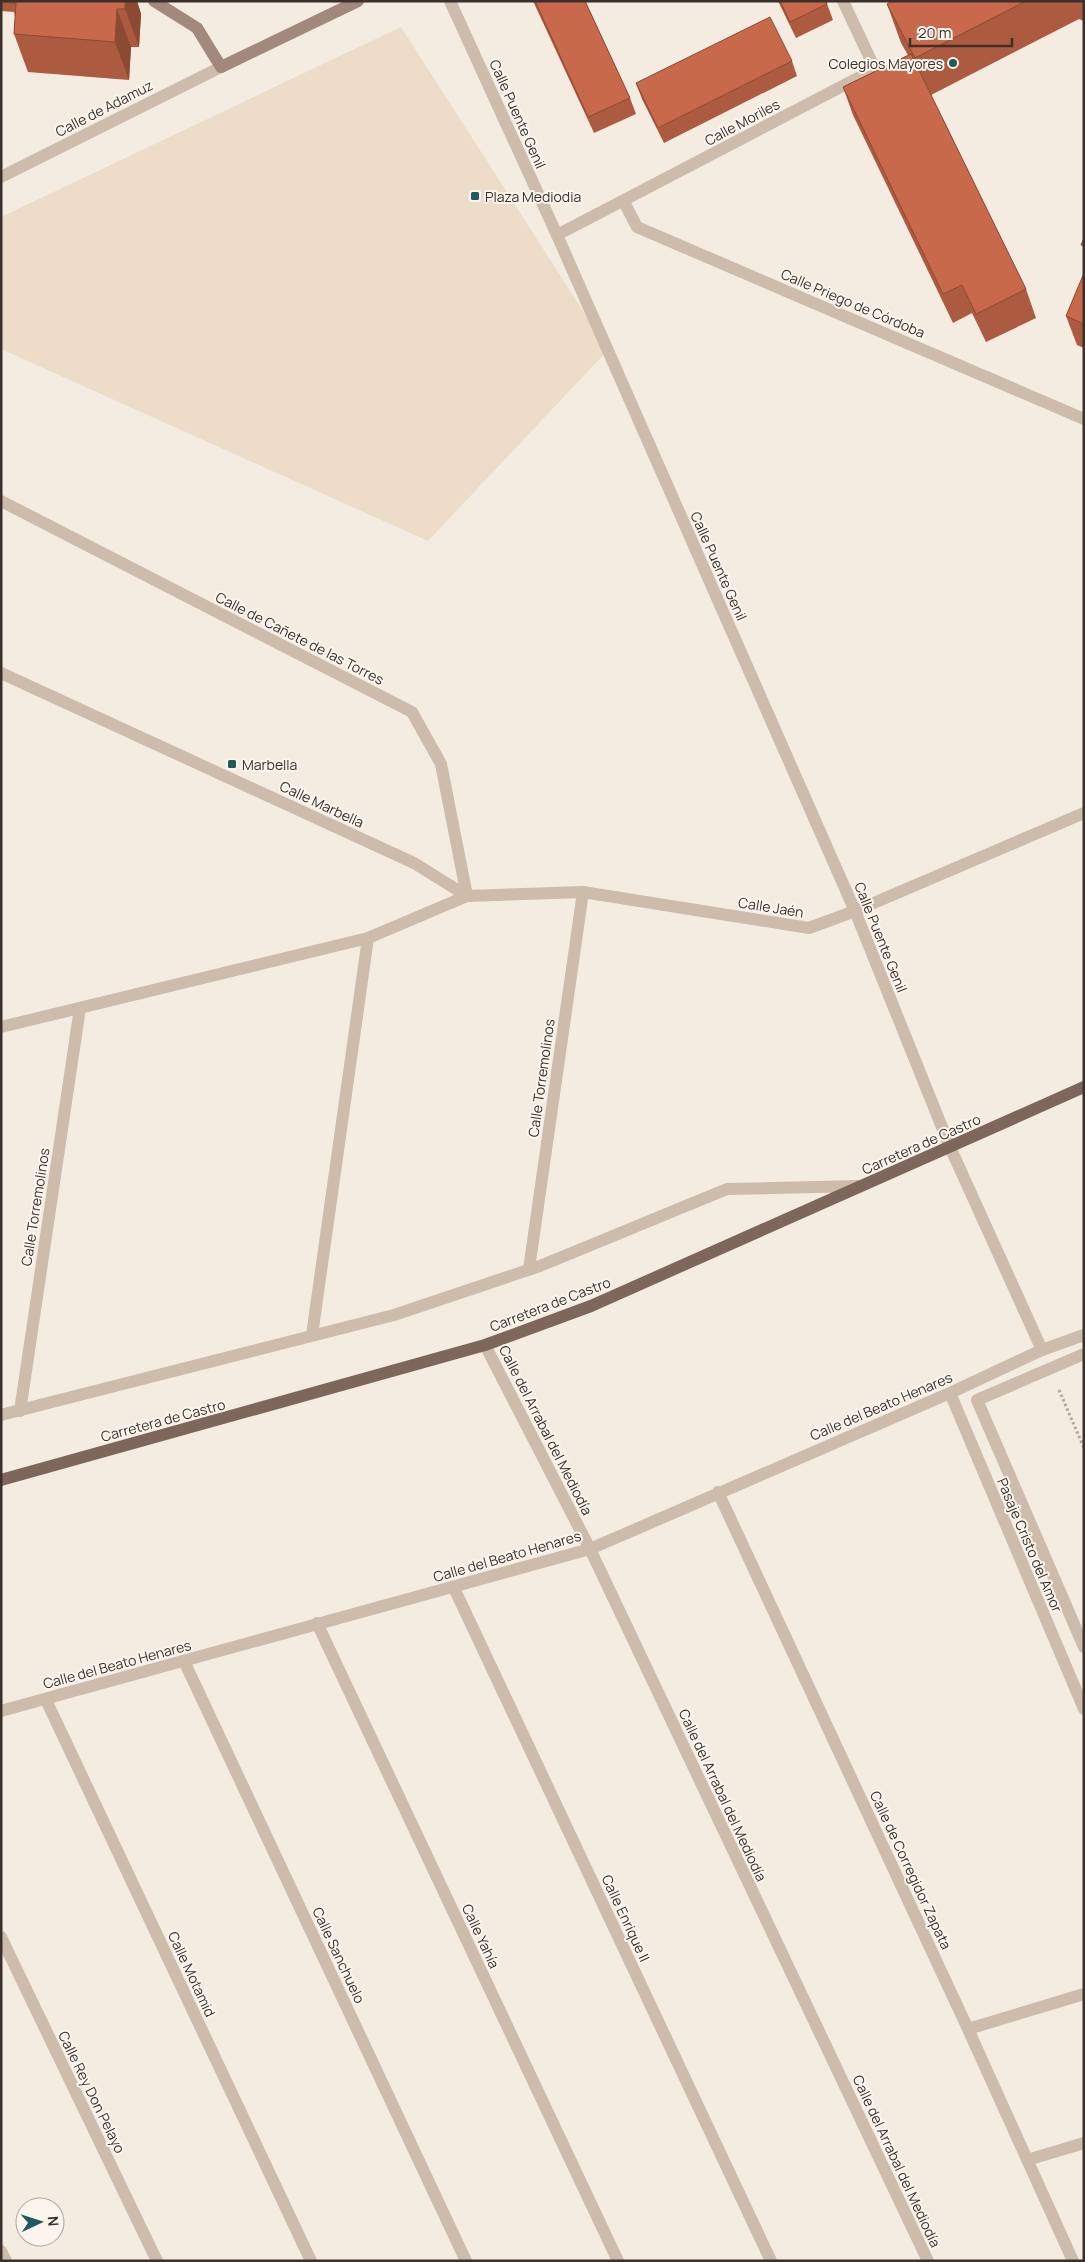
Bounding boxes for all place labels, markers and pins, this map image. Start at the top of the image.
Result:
place label: Colegios Mayores [828,54,943,73]
marker: Colegios Mayores [947,57,959,69]
place label: Plaza Mediodia [485,187,581,206]
marker: Plaza Mediodia [469,190,481,202]
place label: Marbella [242,755,297,774]
marker: Marbella [226,758,238,770]

